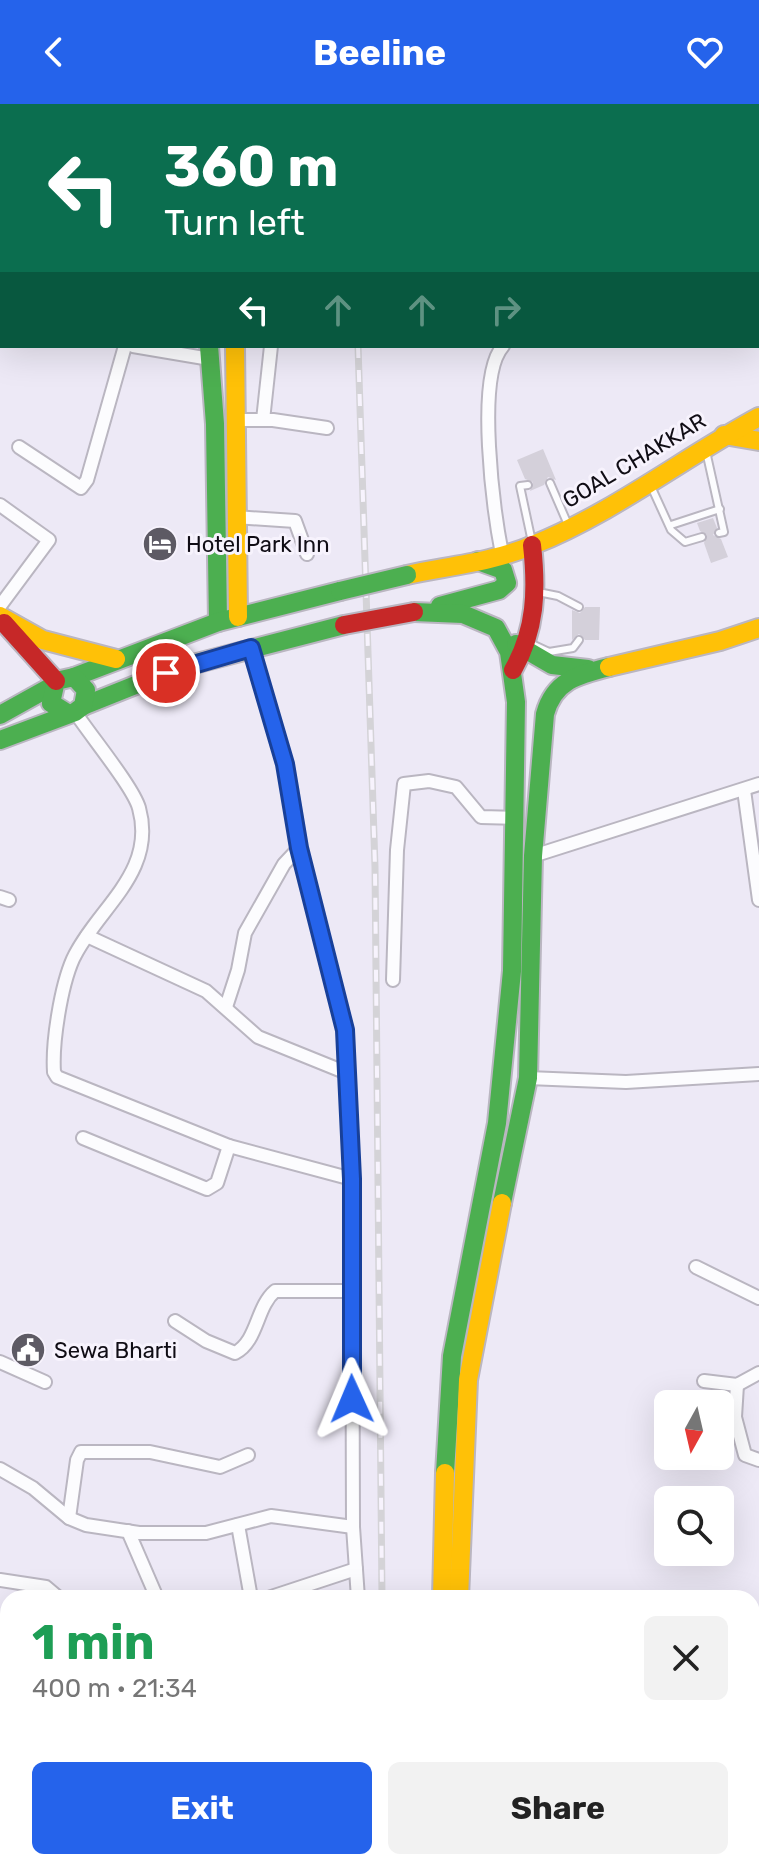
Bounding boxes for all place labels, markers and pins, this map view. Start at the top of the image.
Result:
hotel icon: Hotel Park Inn [141,525,179,563]
place label: Hotel Park Inn [186,531,330,558]
pin [132,639,200,707]
public building icon: Sewa Bharti [9,1331,47,1369]
place label: Sewa Bharti [54,1337,177,1364]

